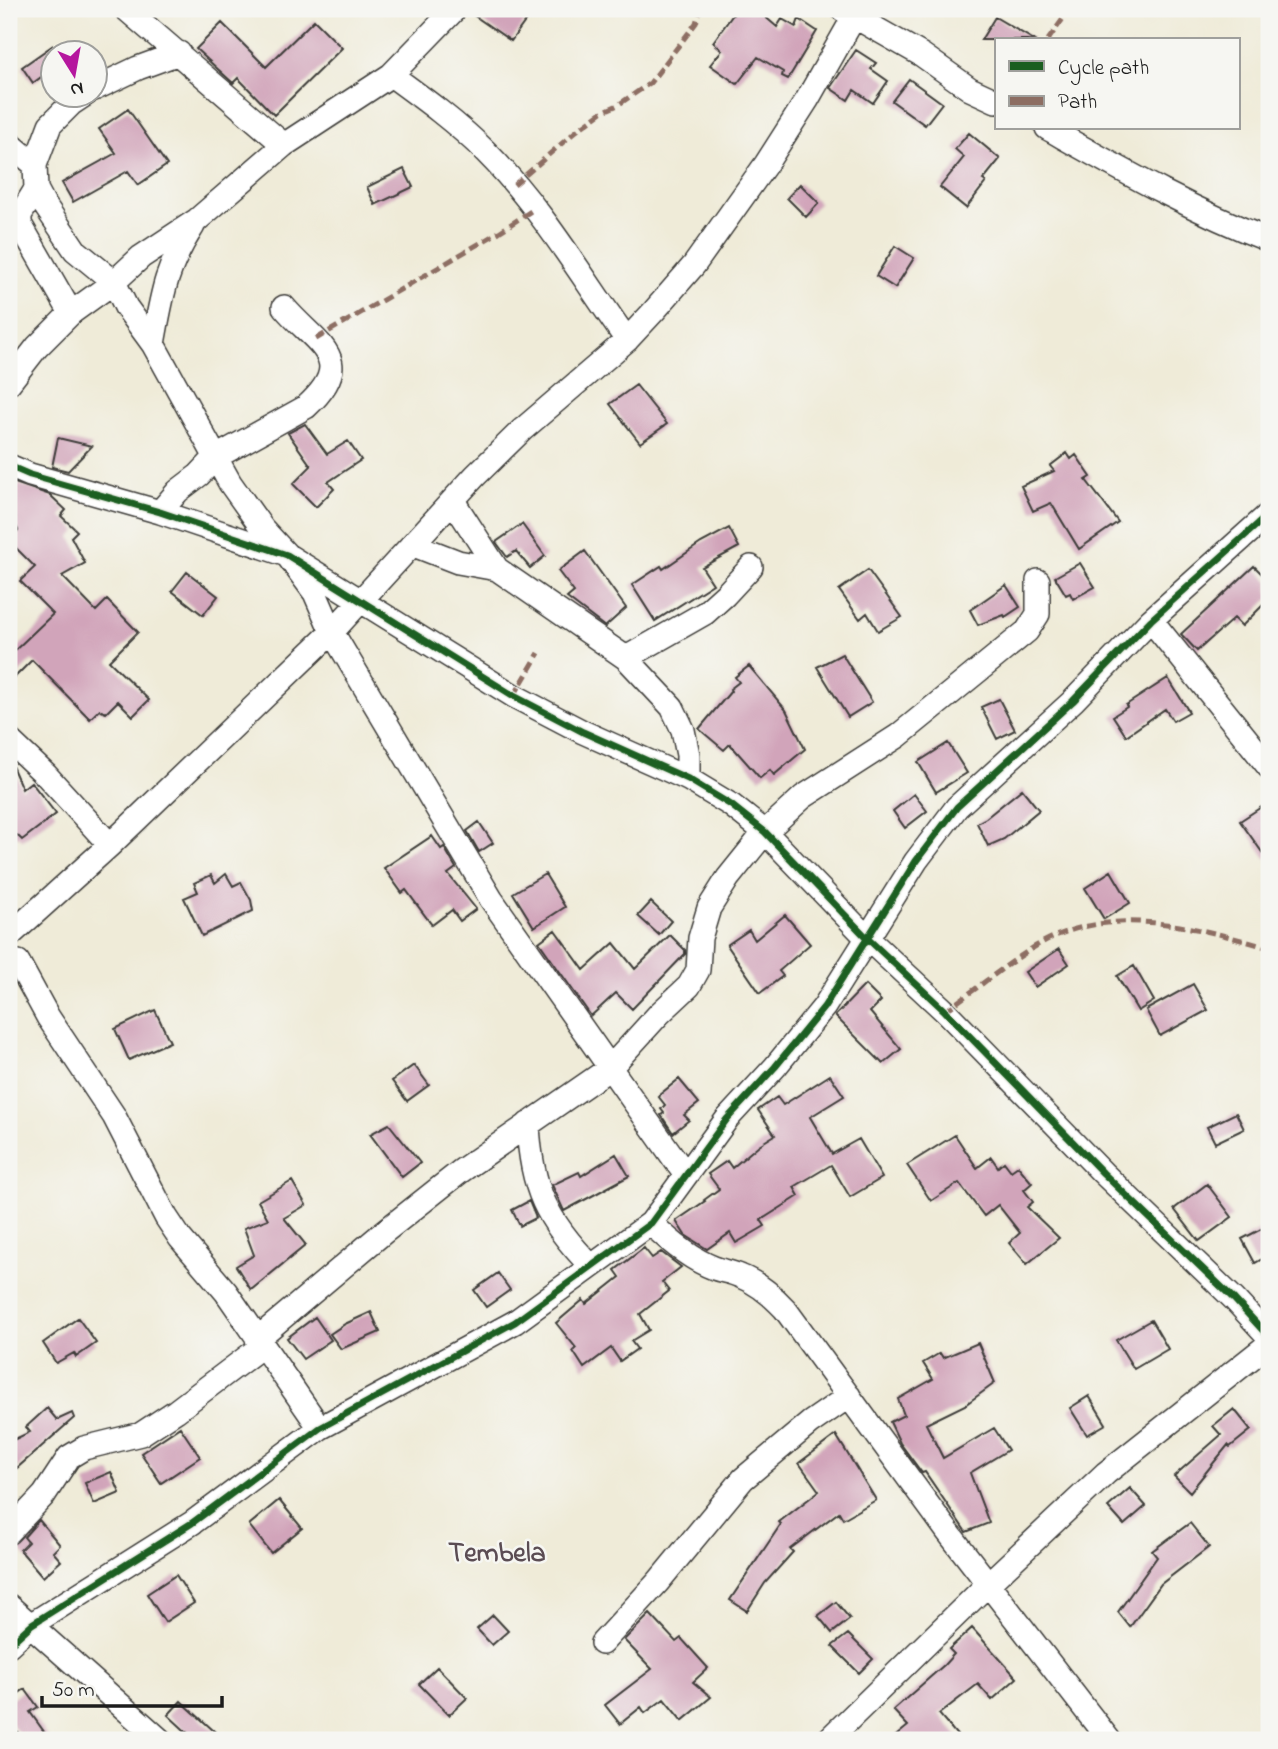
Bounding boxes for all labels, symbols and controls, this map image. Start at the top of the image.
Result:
north arrow [38,38,108,108]
legend [995,38,1240,130]
text: Cycle path [1058,54,1149,86]
text: N [68,74,86,103]
text: Path [1058,88,1097,118]
district label: Tembela [448,1534,546,1575]
scale bar [42,1665,222,1709]
text: 50 m [52,1676,95,1706]

